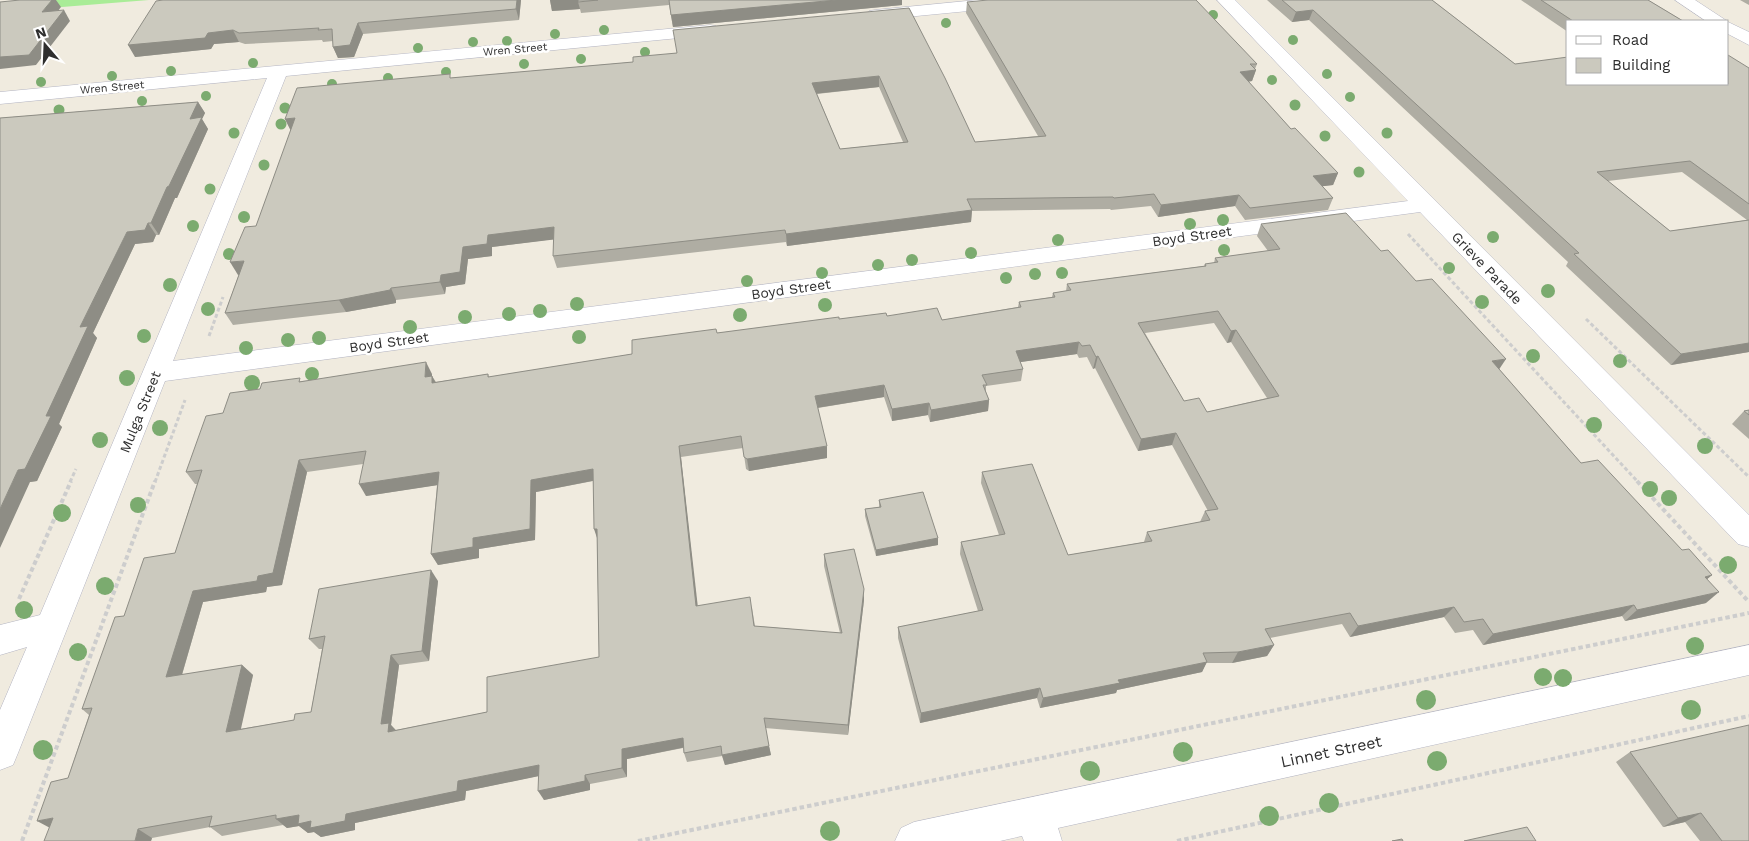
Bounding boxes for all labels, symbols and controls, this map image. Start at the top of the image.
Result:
north arrow [20,20,70,70]
legend [1566,20,1729,85]
text: N [33,23,48,42]
text: Road [1612,31,1649,49]
street label: Wren Street [482,40,548,59]
text: Building [1612,56,1670,74]
street label: Wren Street [79,78,145,97]
street label: Boyd Street [1151,222,1233,250]
street label: Grieve Parade [1448,229,1526,307]
street label: Boyd Street [750,275,832,303]
street label: Boyd Street [348,328,430,356]
street label: Mulga Street [116,369,164,455]
street label: Linnet Street [1279,731,1384,771]

